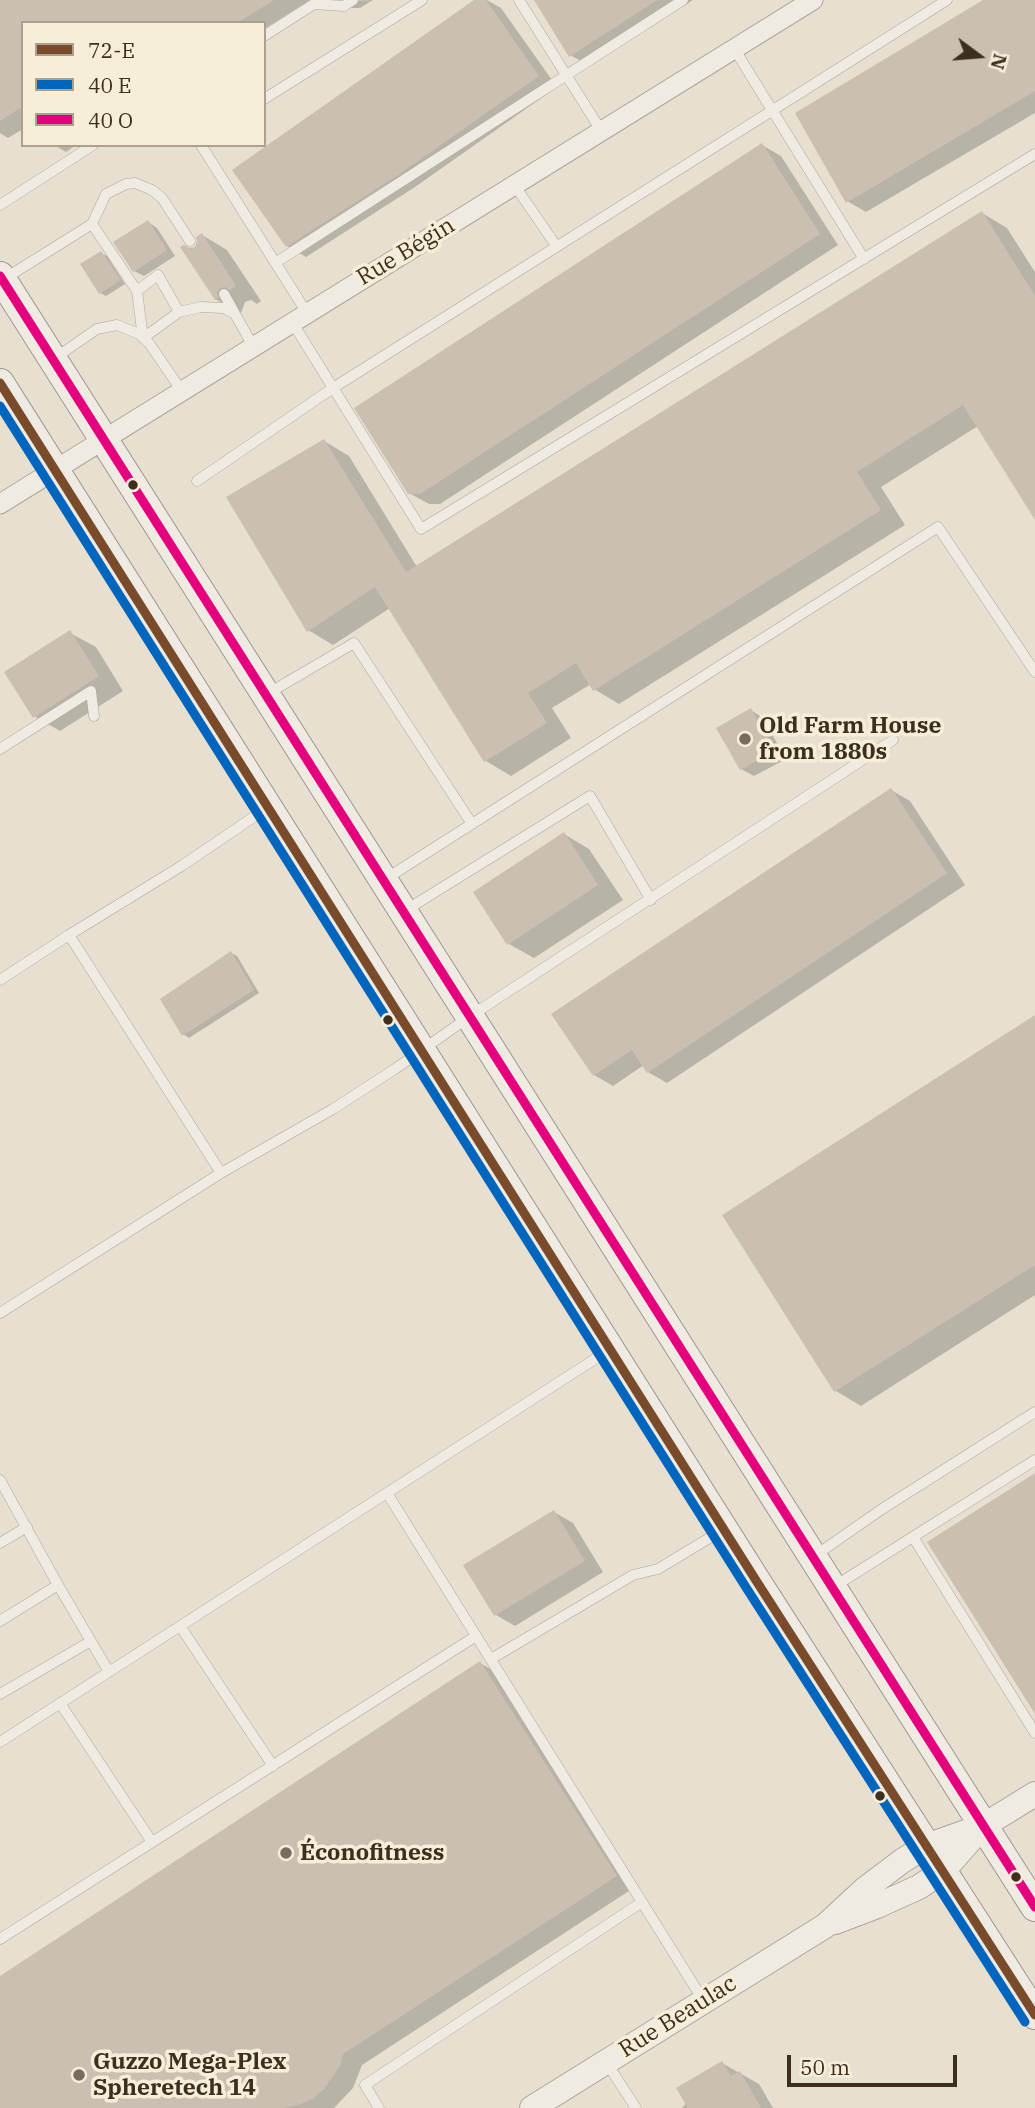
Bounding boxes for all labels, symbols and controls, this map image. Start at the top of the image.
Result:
legend [21,21,266,147]
north arrow [944,21,1014,91]
text: 72-E [88,36,135,64]
text: N [986,51,1013,72]
text: 40 E [88,71,132,99]
text: 40 O [88,106,133,134]
street label: Rue Bégin [352,212,460,292]
unlabelled marker [126,478,140,492]
place label: Old Farm House from 1880s [759,712,941,766]
marker: Old Farm House from 1880s [737,731,753,747]
unlabelled marker [381,1013,395,1027]
unlabelled marker [873,1789,887,1803]
place label: Éconofitness [300,1839,444,1867]
marker: Éconofitness [278,1845,294,1861]
unlabelled marker [1009,1870,1023,1884]
street label: Rue Beaulac [614,1970,742,2064]
scale bar [790,2042,960,2086]
place label: Guzzo Mega-Plex Spheretech 14 [93,2048,286,2102]
text: 50 m [800,2053,850,2081]
marker: Guzzo Mega-Plex Spheretech 14 [71,2067,87,2083]

